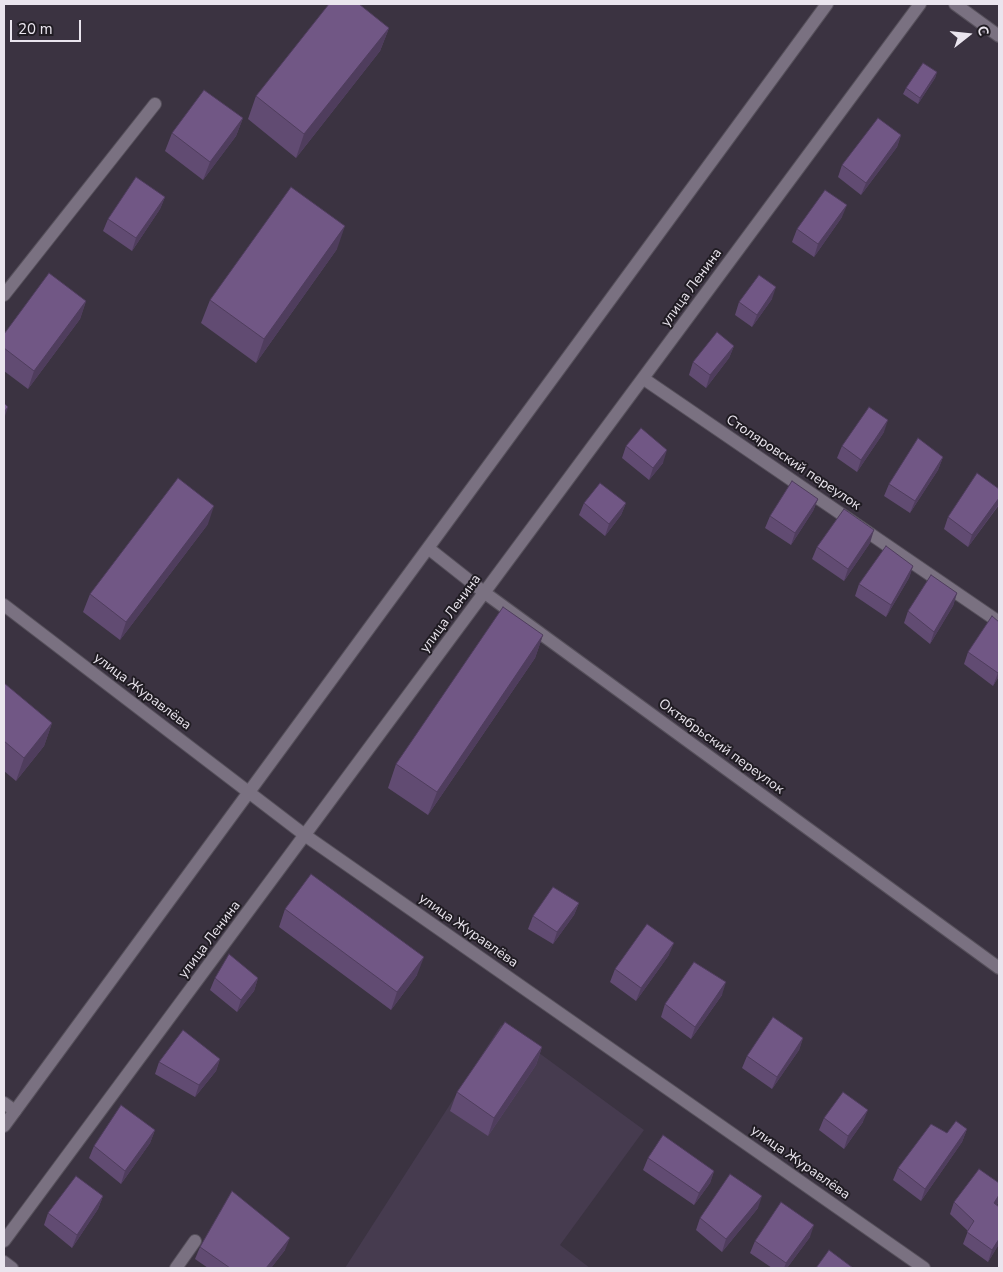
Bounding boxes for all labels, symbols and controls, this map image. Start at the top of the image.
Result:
scale bar [12,10,84,42]
north arrow [943,10,993,60]
text: 20 m [18,19,53,39]
text: С [972,24,993,38]
street label: улица Ленина [658,246,726,330]
street label: Столяровский переулок [723,412,863,514]
street label: улица Ленина [417,572,485,656]
street label: улица Журавлёва [90,650,194,734]
street label: Октябрьский переулок [655,696,787,798]
street label: улица Журавлёва [415,890,521,972]
street label: улица Ленина [175,898,245,982]
street label: улица Журавлёва [747,1122,853,1204]

